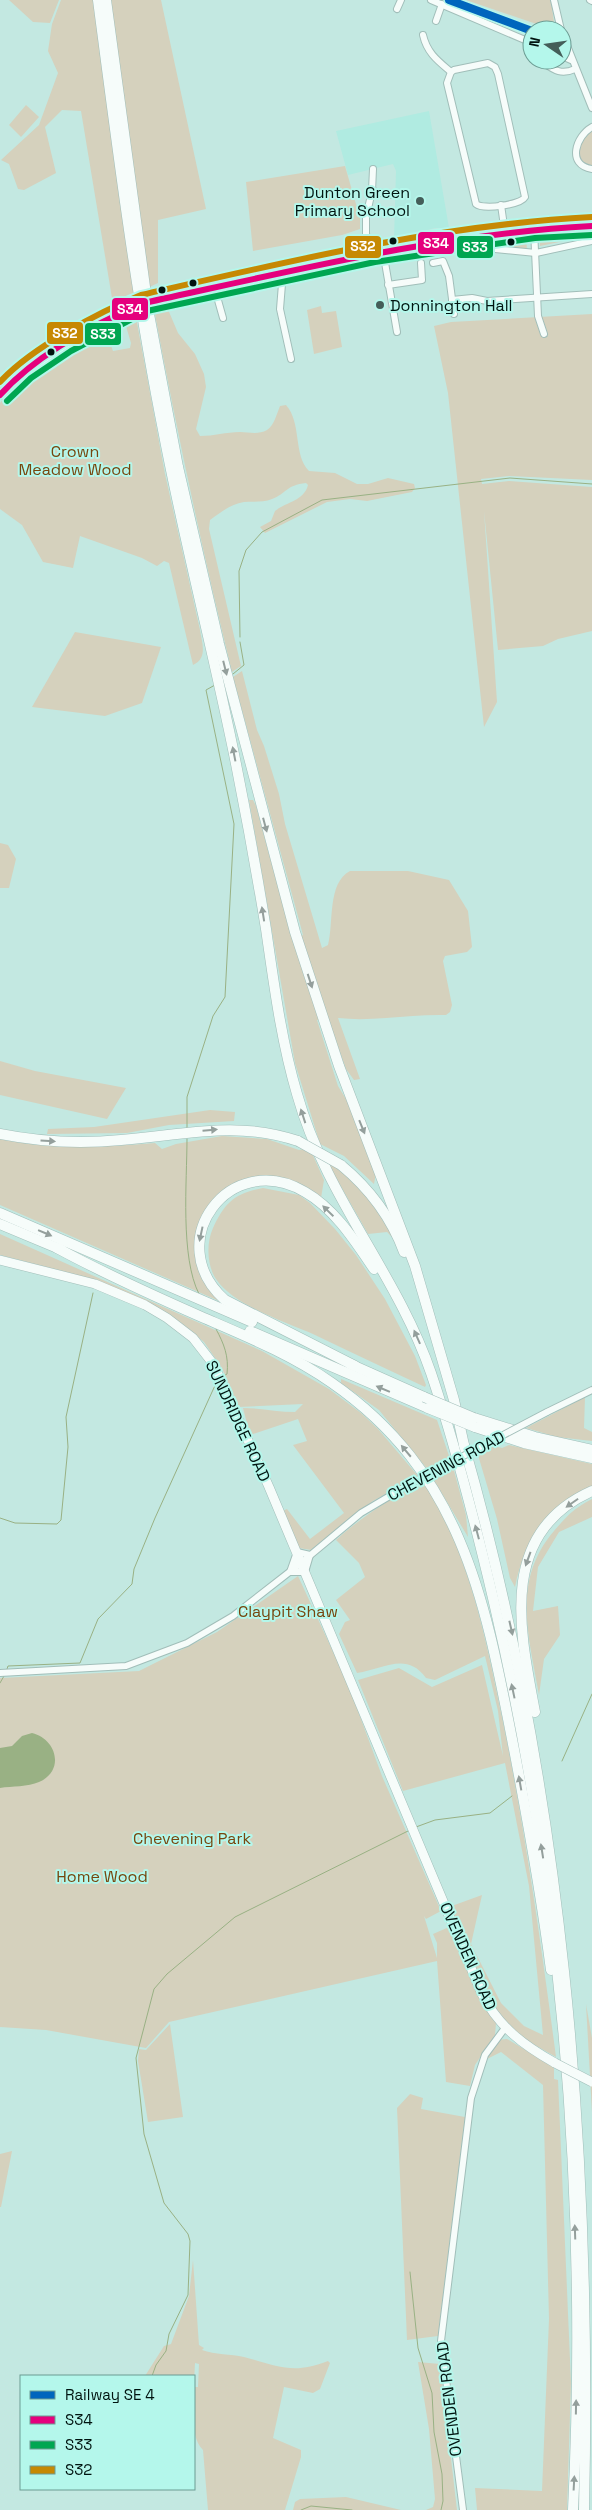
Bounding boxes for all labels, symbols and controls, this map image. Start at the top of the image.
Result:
north arrow [522,20,572,70]
text: N [525,35,544,49]
place label: Dunton Green Primary School [295,182,410,221]
marker: Dunton Green Primary School [414,195,426,207]
line badge: S34 [417,231,455,255]
text: S34 [423,234,449,252]
line badge: S32 [344,235,382,259]
line badge: S33 [456,235,494,259]
unlabelled marker [388,236,398,246]
text: S32 [350,237,376,255]
unlabelled marker [506,237,516,247]
text: S33 [462,238,488,256]
unlabelled marker [188,278,198,288]
unlabelled marker [157,285,167,295]
place label: Donnington Hall [390,295,513,316]
line badge: S34 [111,297,149,321]
marker: Donnington Hall [374,299,386,311]
text: S34 [117,300,143,318]
line badge: S32 [46,321,84,345]
line badge: S33 [84,322,122,346]
text: S32 [52,324,78,342]
text: S33 [90,325,116,343]
unlabelled marker [46,347,56,357]
park label: Crown Meadow Wood [19,441,132,480]
one-way arrow [221,660,229,675]
one-way arrow [230,747,238,762]
one-way arrow [261,817,269,833]
one-way arrow [259,906,267,922]
one-way arrow [307,974,314,989]
one-way arrow [299,1108,307,1123]
one-way arrow [358,1120,366,1135]
one-way arrow [202,1125,218,1133]
one-way arrow [40,1137,56,1145]
one-way arrow [323,1205,335,1217]
one-way arrow [197,1226,205,1241]
one-way arrow [38,1229,52,1237]
one-way arrow [412,1330,420,1344]
street label: SUNDRIDGE ROAD [201,1357,275,1485]
one-way arrow [376,1384,391,1392]
street label: CHEVENING ROAD [384,1426,508,1506]
one-way arrow [401,1445,412,1458]
one-way arrow [565,1498,579,1508]
one-way arrow [473,1525,481,1540]
one-way arrow [524,1551,531,1566]
park label: Claypit Shaw [238,1601,338,1622]
one-way arrow [507,1620,515,1635]
one-way arrow [509,1683,517,1698]
one-way arrow [516,1774,524,1790]
park label: Chevening Park [133,1828,251,1849]
one-way arrow [537,1842,545,1858]
park label: Home Wood [56,1866,148,1887]
street label: OVENDEN ROAD [435,1899,501,2013]
one-way arrow [570,2223,578,2239]
street label: OVENDEN ROAD [432,2340,466,2458]
legend [20,2375,195,2490]
text: Railway SE 4 [65,2385,155,2404]
one-way arrow [573,2399,581,2415]
text: S34 [65,2410,93,2429]
text: S33 [65,2435,92,2454]
text: S32 [65,2460,92,2479]
one-way arrow [570,2475,578,2491]

